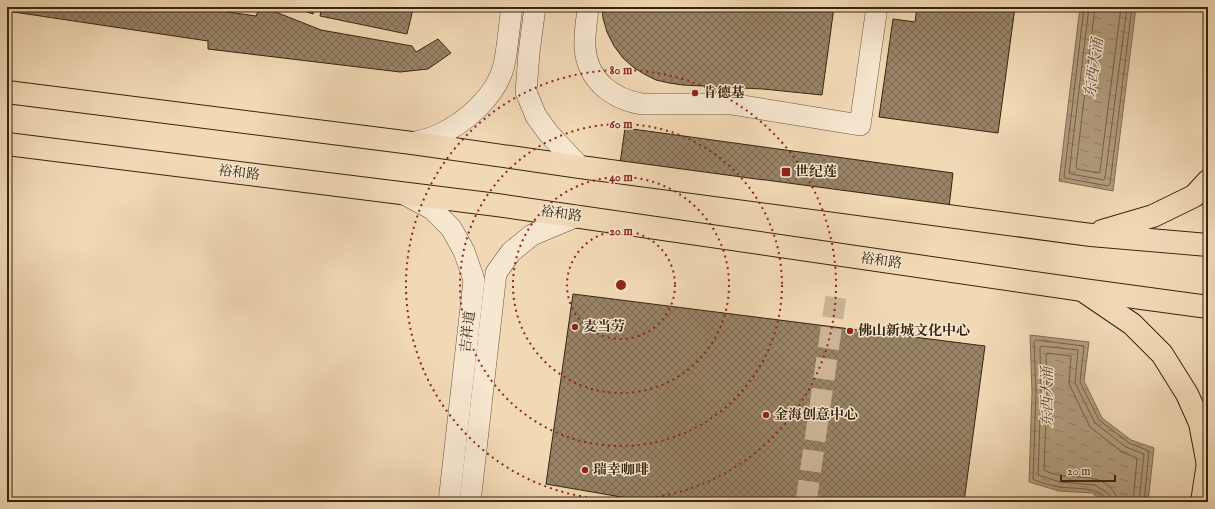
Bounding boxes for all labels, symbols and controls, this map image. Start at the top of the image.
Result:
water label: 东西大涌 [1080,35,1108,99]
text: 80 m [610,63,633,78]
place label: 肯德基 [703,84,745,102]
marker: 肯德基 [690,88,700,98]
text: 60 m [610,117,633,132]
street label: 裕和路 [217,162,261,184]
place label: 世纪莲 [795,163,837,181]
marker: 世纪莲 [780,166,792,178]
text: 40 m [609,170,634,185]
street label: 裕和路 [539,202,583,226]
text: 20 m [609,224,633,239]
street label: 裕和路 [859,249,903,273]
centre of rings [614,278,628,292]
street label: 吉祥道 [457,310,479,354]
place label: 麦当劳 [583,318,625,336]
marker: 麦当劳 [570,322,580,332]
place label: 佛山新城文化中心 [858,322,970,340]
marker: 佛山新城文化中心 [845,326,855,336]
water label: 东西大涌 [1038,365,1057,427]
place label: 金海创意中心 [774,406,858,424]
marker: 金海创意中心 [761,410,771,420]
scale bar [1061,457,1115,483]
place label: 瑞幸咖啡 [593,461,649,479]
text: 20 m [1067,464,1090,479]
marker: 瑞幸咖啡 [580,465,590,475]

